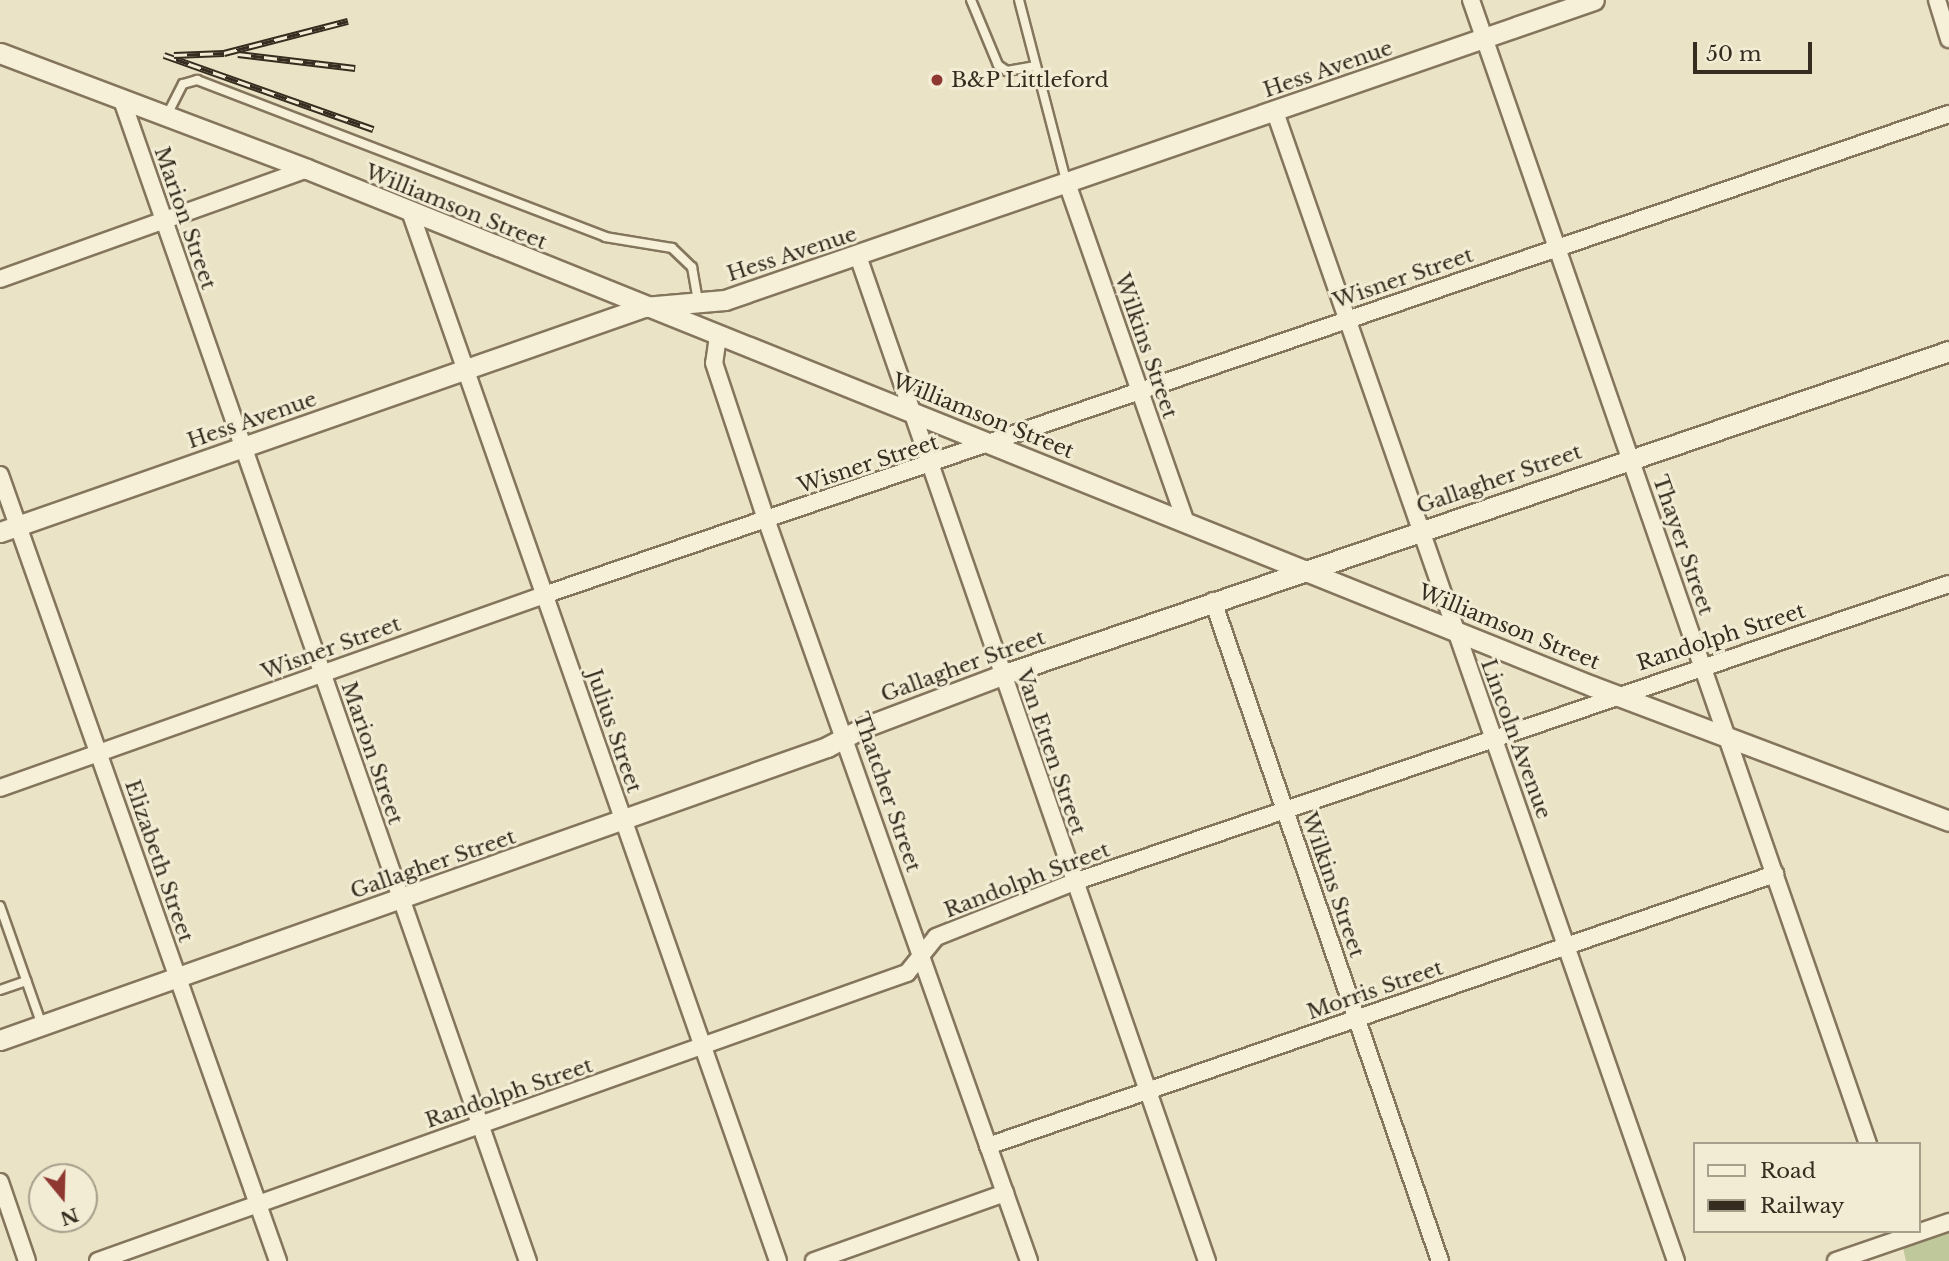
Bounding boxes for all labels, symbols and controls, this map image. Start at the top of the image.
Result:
scale bar [1697,28,1816,72]
street label: Hess Avenue [1260,35,1396,103]
text: 50 m [1706,41,1761,67]
place label: B&P Littleford [951,67,1109,93]
marker: B&P Littleford [929,72,945,88]
street label: Marion Street [149,143,221,293]
street label: Williamson Street [362,159,550,255]
street label: Hess Avenue [723,221,861,287]
street label: Wisner Street [1329,242,1477,314]
street label: Wilkins Street [1109,270,1183,422]
street label: Williamson Street [889,368,1077,464]
street label: Hess Avenue [184,386,320,454]
street label: Wisner Street [794,429,942,499]
street label: Gallagher Street [1413,439,1585,519]
street label: Thayer Street [1647,472,1719,618]
street label: Williamson Street [1415,579,1603,675]
street label: Randolph Street [1634,598,1808,676]
street label: Wisner Street [258,611,404,685]
street label: Gallagher Street [877,624,1049,708]
street label: Lincoln Avenue [1475,655,1557,823]
street label: Julius Street [581,666,647,796]
street label: Van Etten Street [1011,666,1091,838]
street label: Marion Street [336,678,408,828]
street label: Thatcher Street [848,709,926,875]
street label: Elizabeth Street [119,777,199,945]
street label: Wilkins Street [1296,809,1370,961]
street label: Gallagher Street [347,824,519,904]
street label: Randolph Street [941,837,1113,923]
street label: Morris Street [1304,955,1446,1025]
street label: Randolph Street [422,1053,596,1133]
legend [1694,1142,1921,1233]
text: Road [1760,1158,1816,1184]
north arrow [28,1163,98,1233]
text: Railway [1760,1193,1844,1219]
text: N [57,1203,82,1230]

